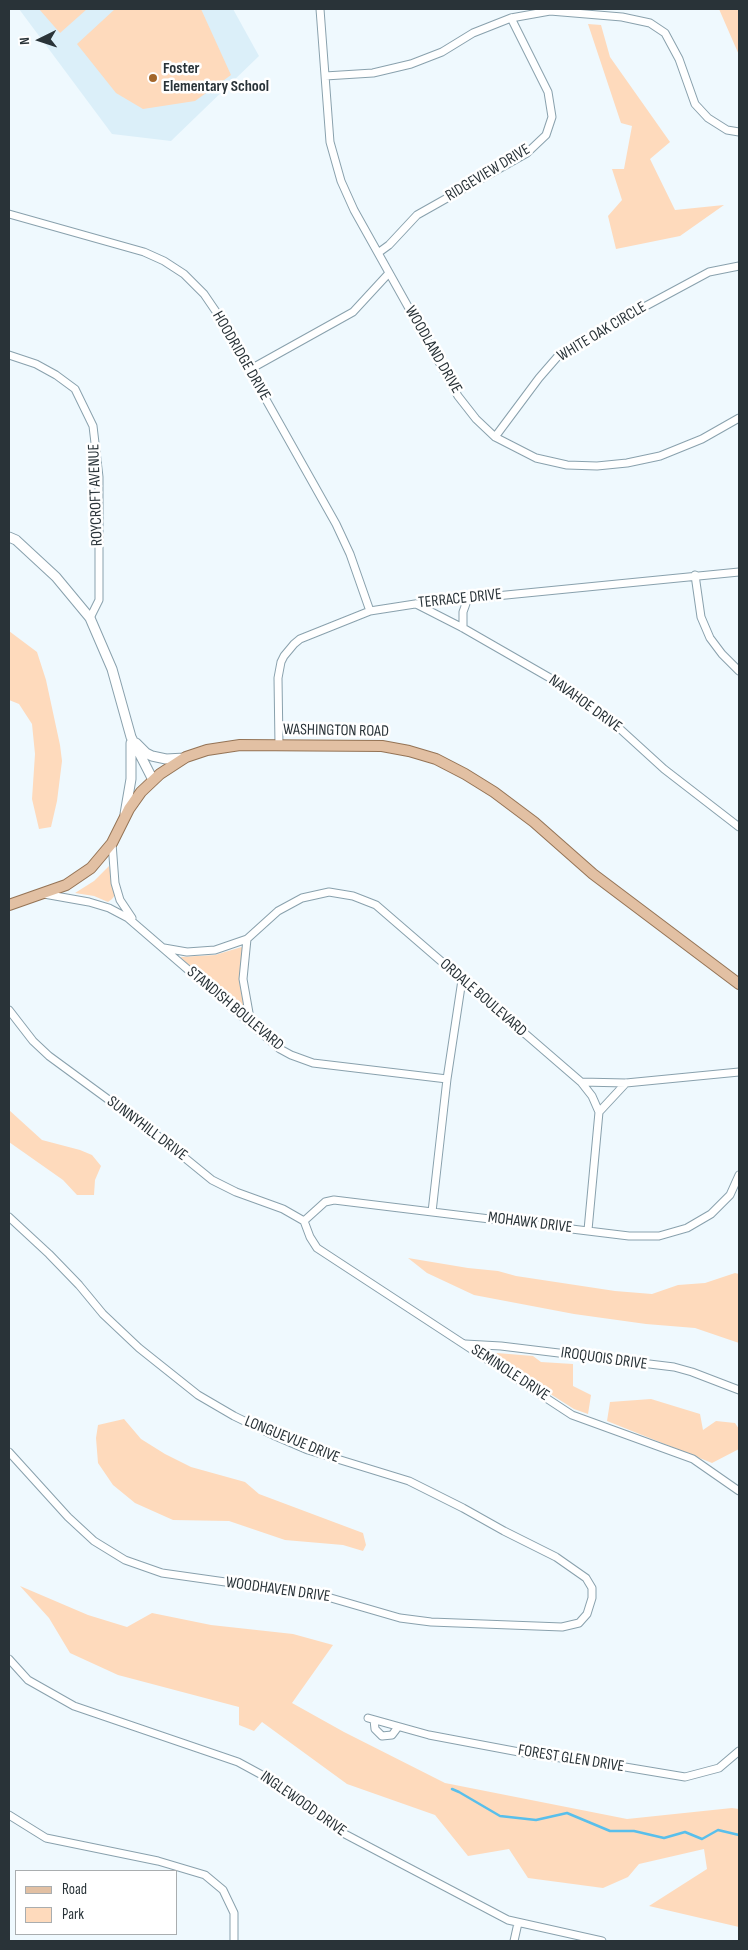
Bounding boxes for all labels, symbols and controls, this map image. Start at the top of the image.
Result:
north arrow [15,15,65,65]
text: N [16,37,33,45]
place label: Foster Elementary School [163,59,269,97]
marker: Foster Elementary School [147,72,159,84]
street label: RIDGEVIEW DRIVE [442,140,534,206]
street label: WHITE OAK CIRCLE [554,298,650,366]
street label: WOODLAND DRIVE [400,303,466,397]
street label: HOODRIDGE DRIVE [208,308,274,404]
street label: ROYCROFT AVENUE [85,444,107,546]
street label: TERRACE DRIVE [417,585,503,613]
street label: NAVAHOE DRIVE [545,671,625,737]
street label: WASHINGTON ROAD [283,720,389,742]
street label: ORDALE BOULEVARD [436,955,530,1041]
street label: STANDISH BOULEVARD [183,963,287,1055]
street label: SUNNYHILL DRIVE [103,1093,191,1165]
street label: MOHAWK DRIVE [487,1208,573,1238]
street label: SEMINOLE DRIVE [467,1341,553,1405]
street label: IROQUOIS DRIVE [560,1343,648,1375]
street label: LONGUEVUE DRIVE [242,1412,342,1468]
street label: WOODHAVEN DRIVE [225,1573,331,1607]
street label: FOREST GLEN DRIVE [517,1741,625,1777]
street label: INGLEWOOD DRIVE [256,1767,350,1841]
legend [15,1870,178,1935]
text: Road [62,1880,87,1899]
text: Park [62,1905,84,1924]

